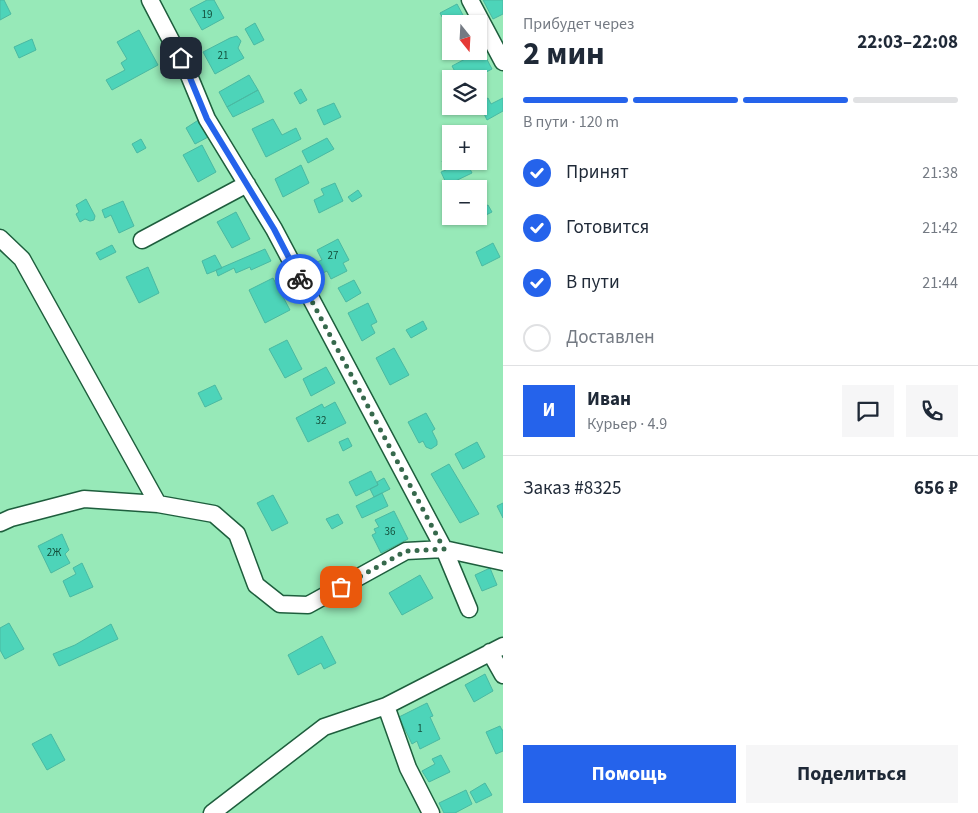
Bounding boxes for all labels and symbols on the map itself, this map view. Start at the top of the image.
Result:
house number: 19 [202,7,212,22]
north arrow [442,15,488,60]
pin [160,37,202,79]
house number: 21 [218,48,228,63]
house number: 27 [328,248,338,263]
courier [275,254,325,304]
house number: 32 [316,413,326,428]
house number: 36 [385,524,396,539]
house number: 2Ж [47,545,62,560]
pin [320,566,362,608]
house number: 1 [417,721,423,736]

